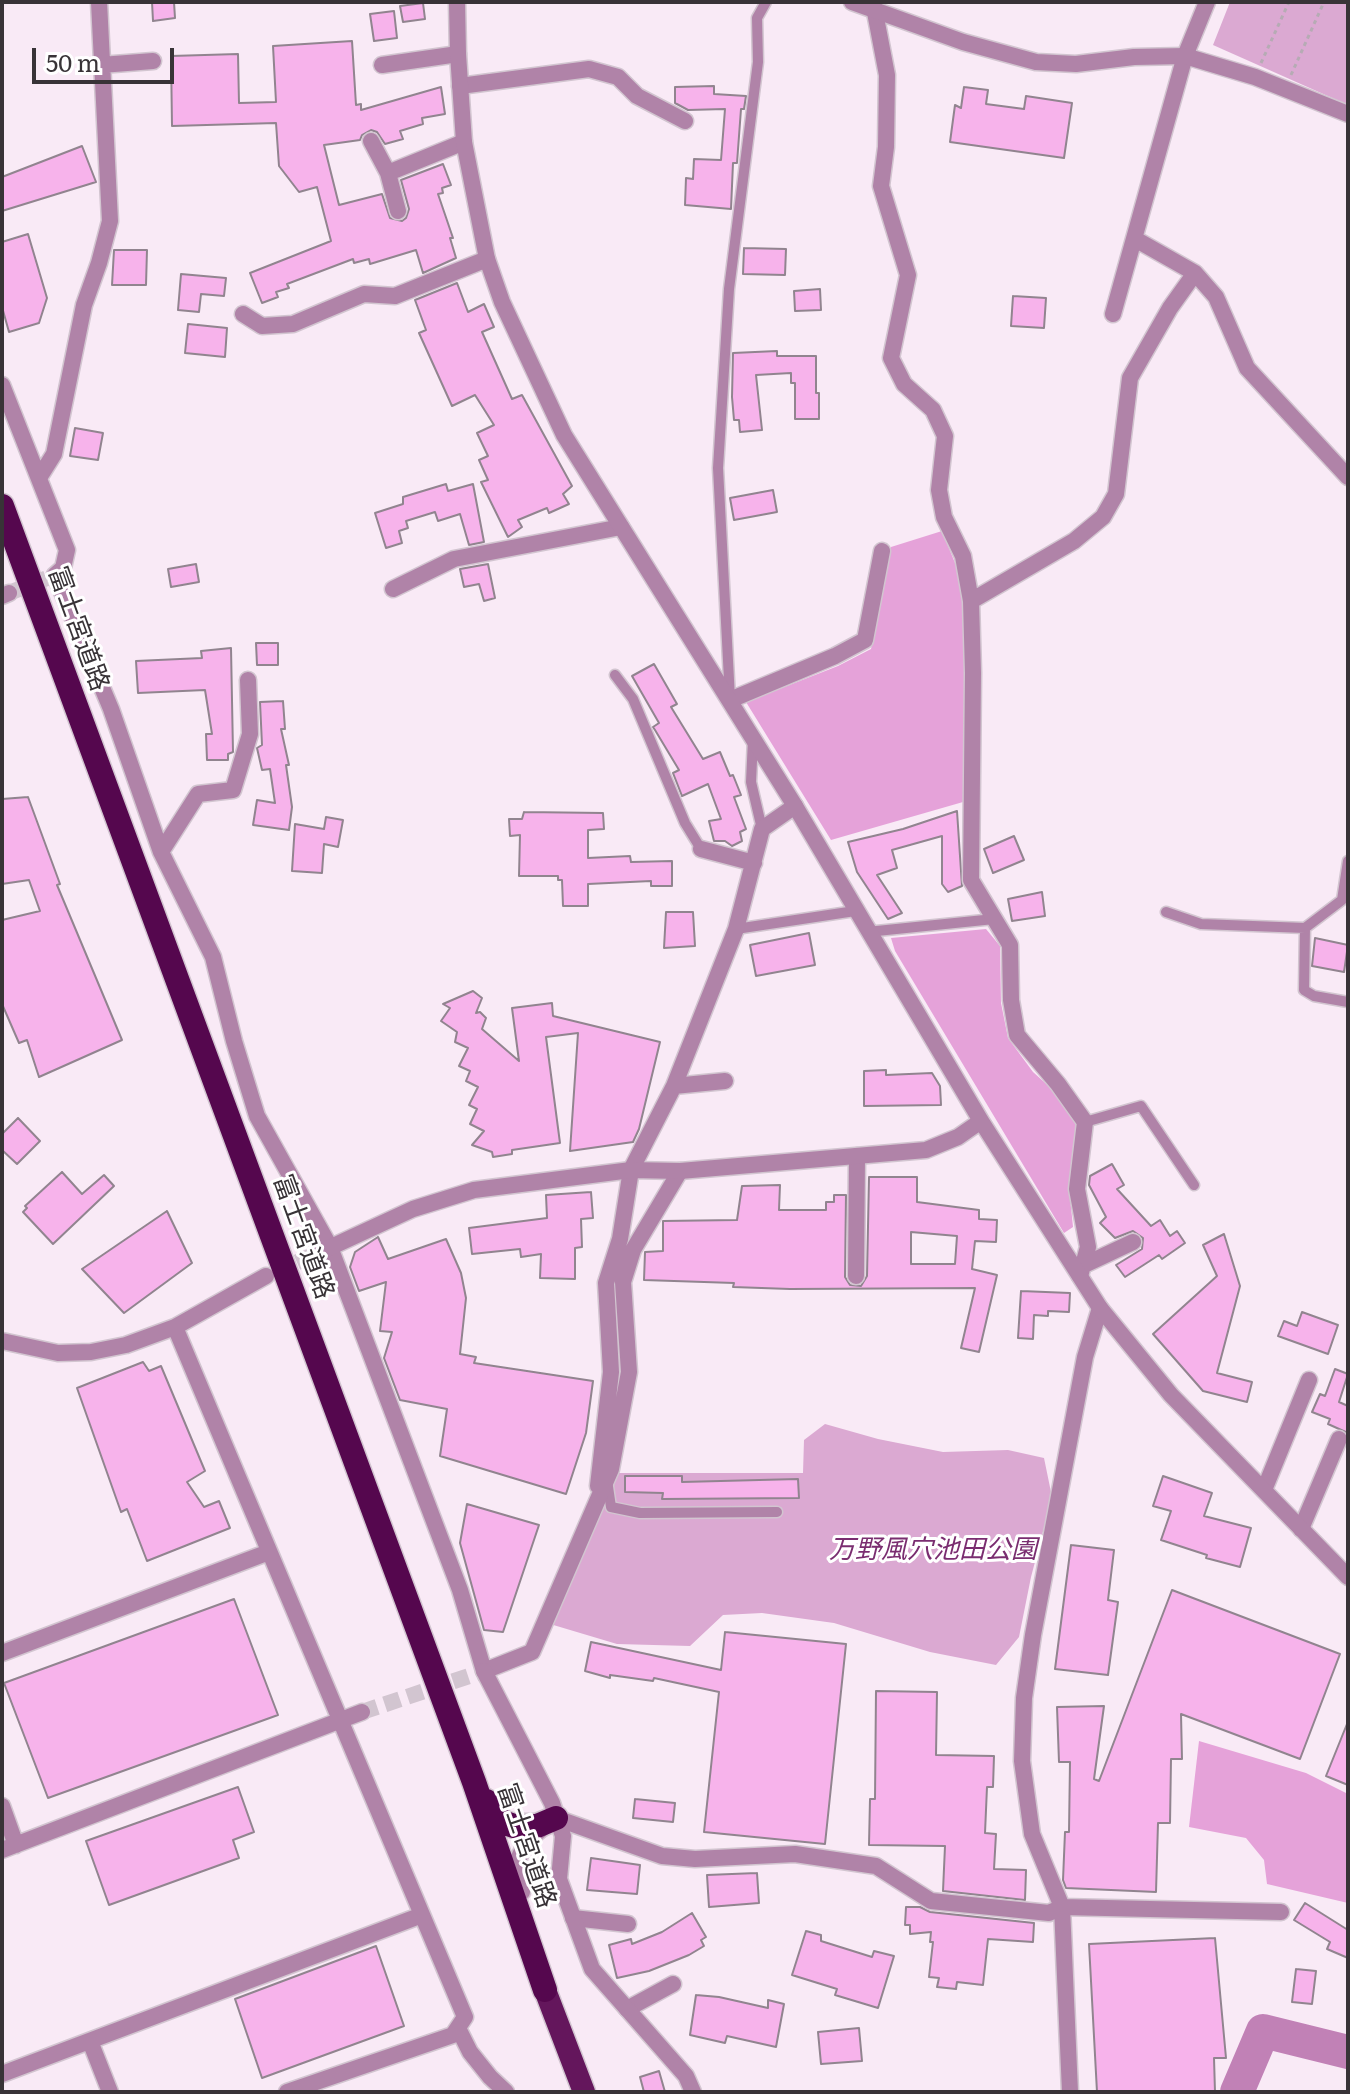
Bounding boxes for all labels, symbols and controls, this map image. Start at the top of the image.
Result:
scale bar [36,32,178,82]
text: 50 m [46,44,100,79]
street label: 富士宮道路 [41,563,115,695]
street label: 富士宮道路 [266,1171,340,1303]
park label: 万野風穴池田公園 [829,1534,1037,1566]
street label: 富士宮道路 [490,1779,562,1913]

